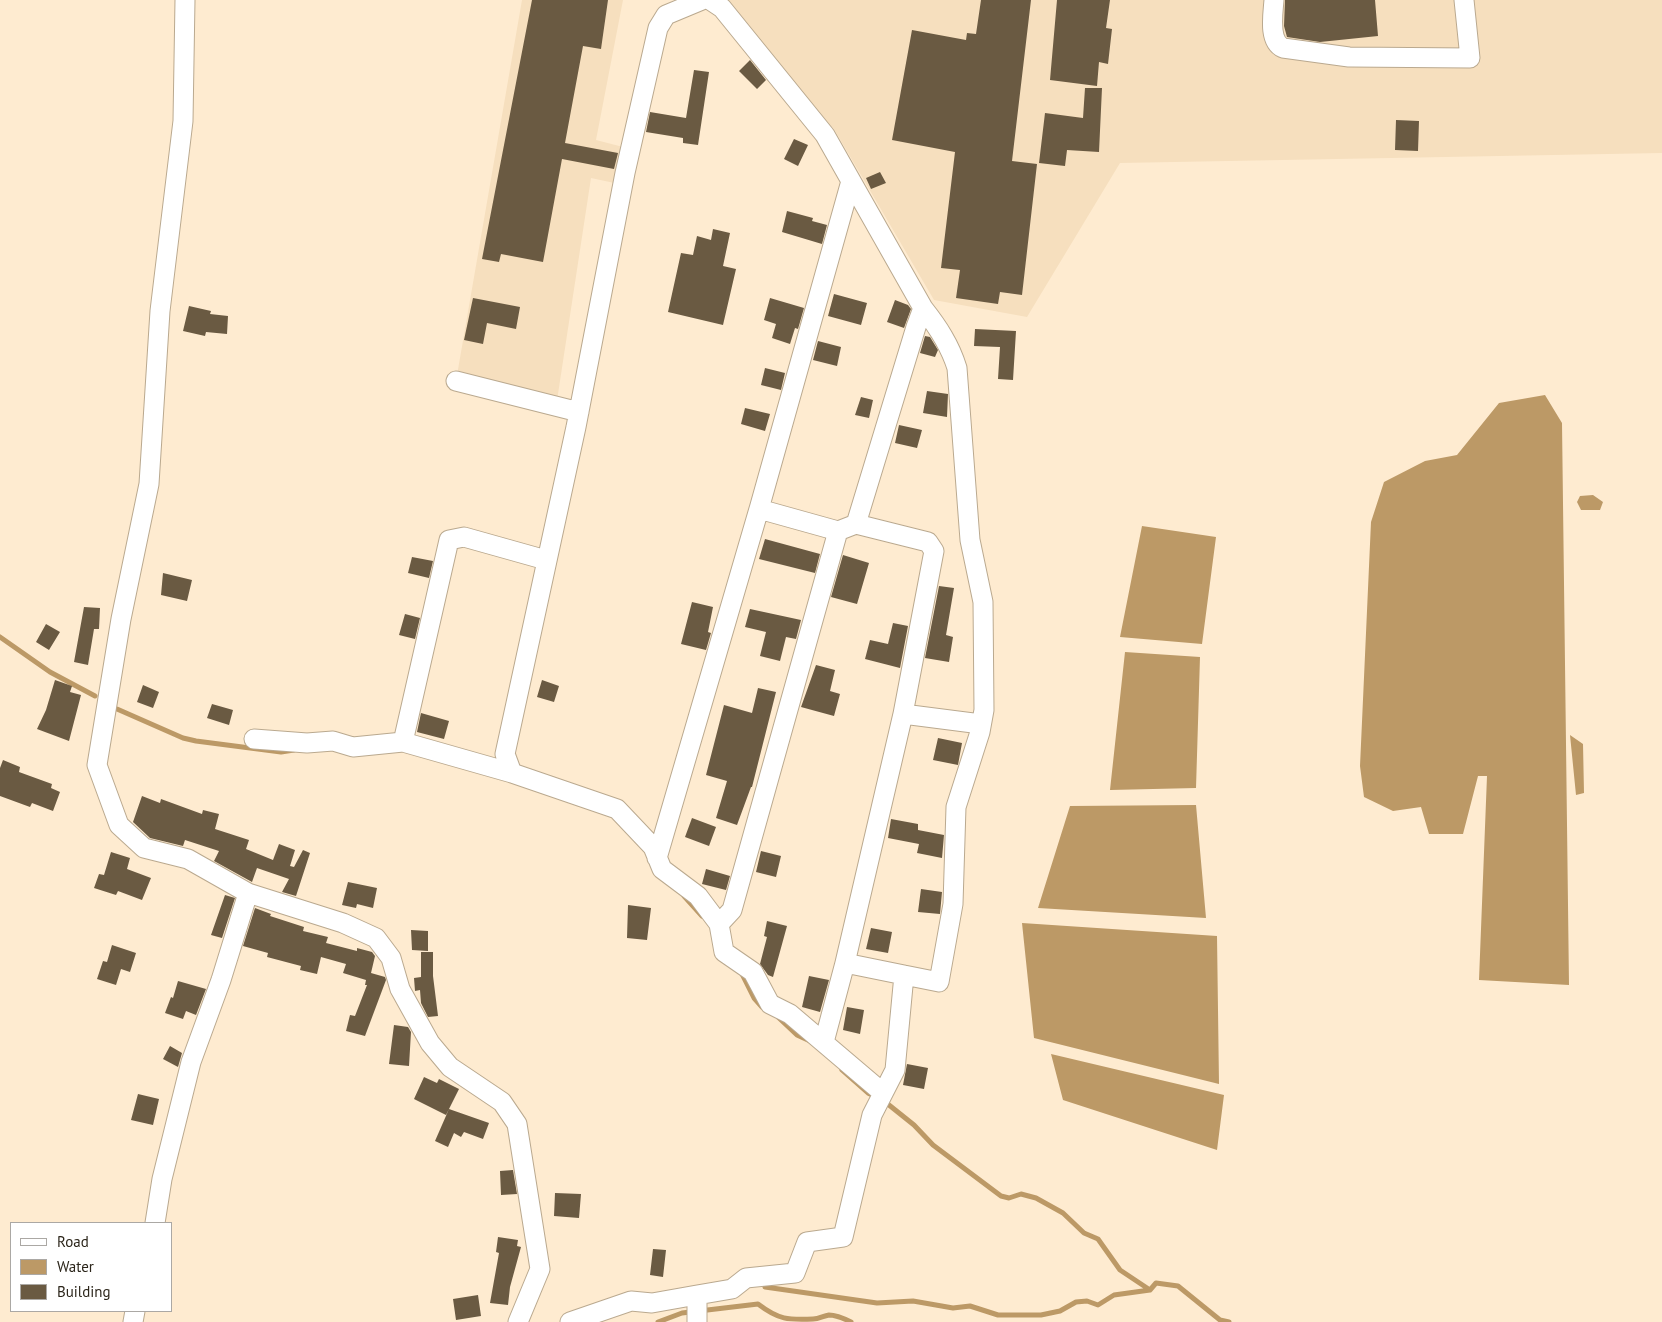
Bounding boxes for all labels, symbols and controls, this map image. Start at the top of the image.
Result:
legend [10,1222,172,1312]
text: Road [57,1232,89,1251]
text: Water [57,1257,94,1276]
text: Building [57,1282,111,1301]

